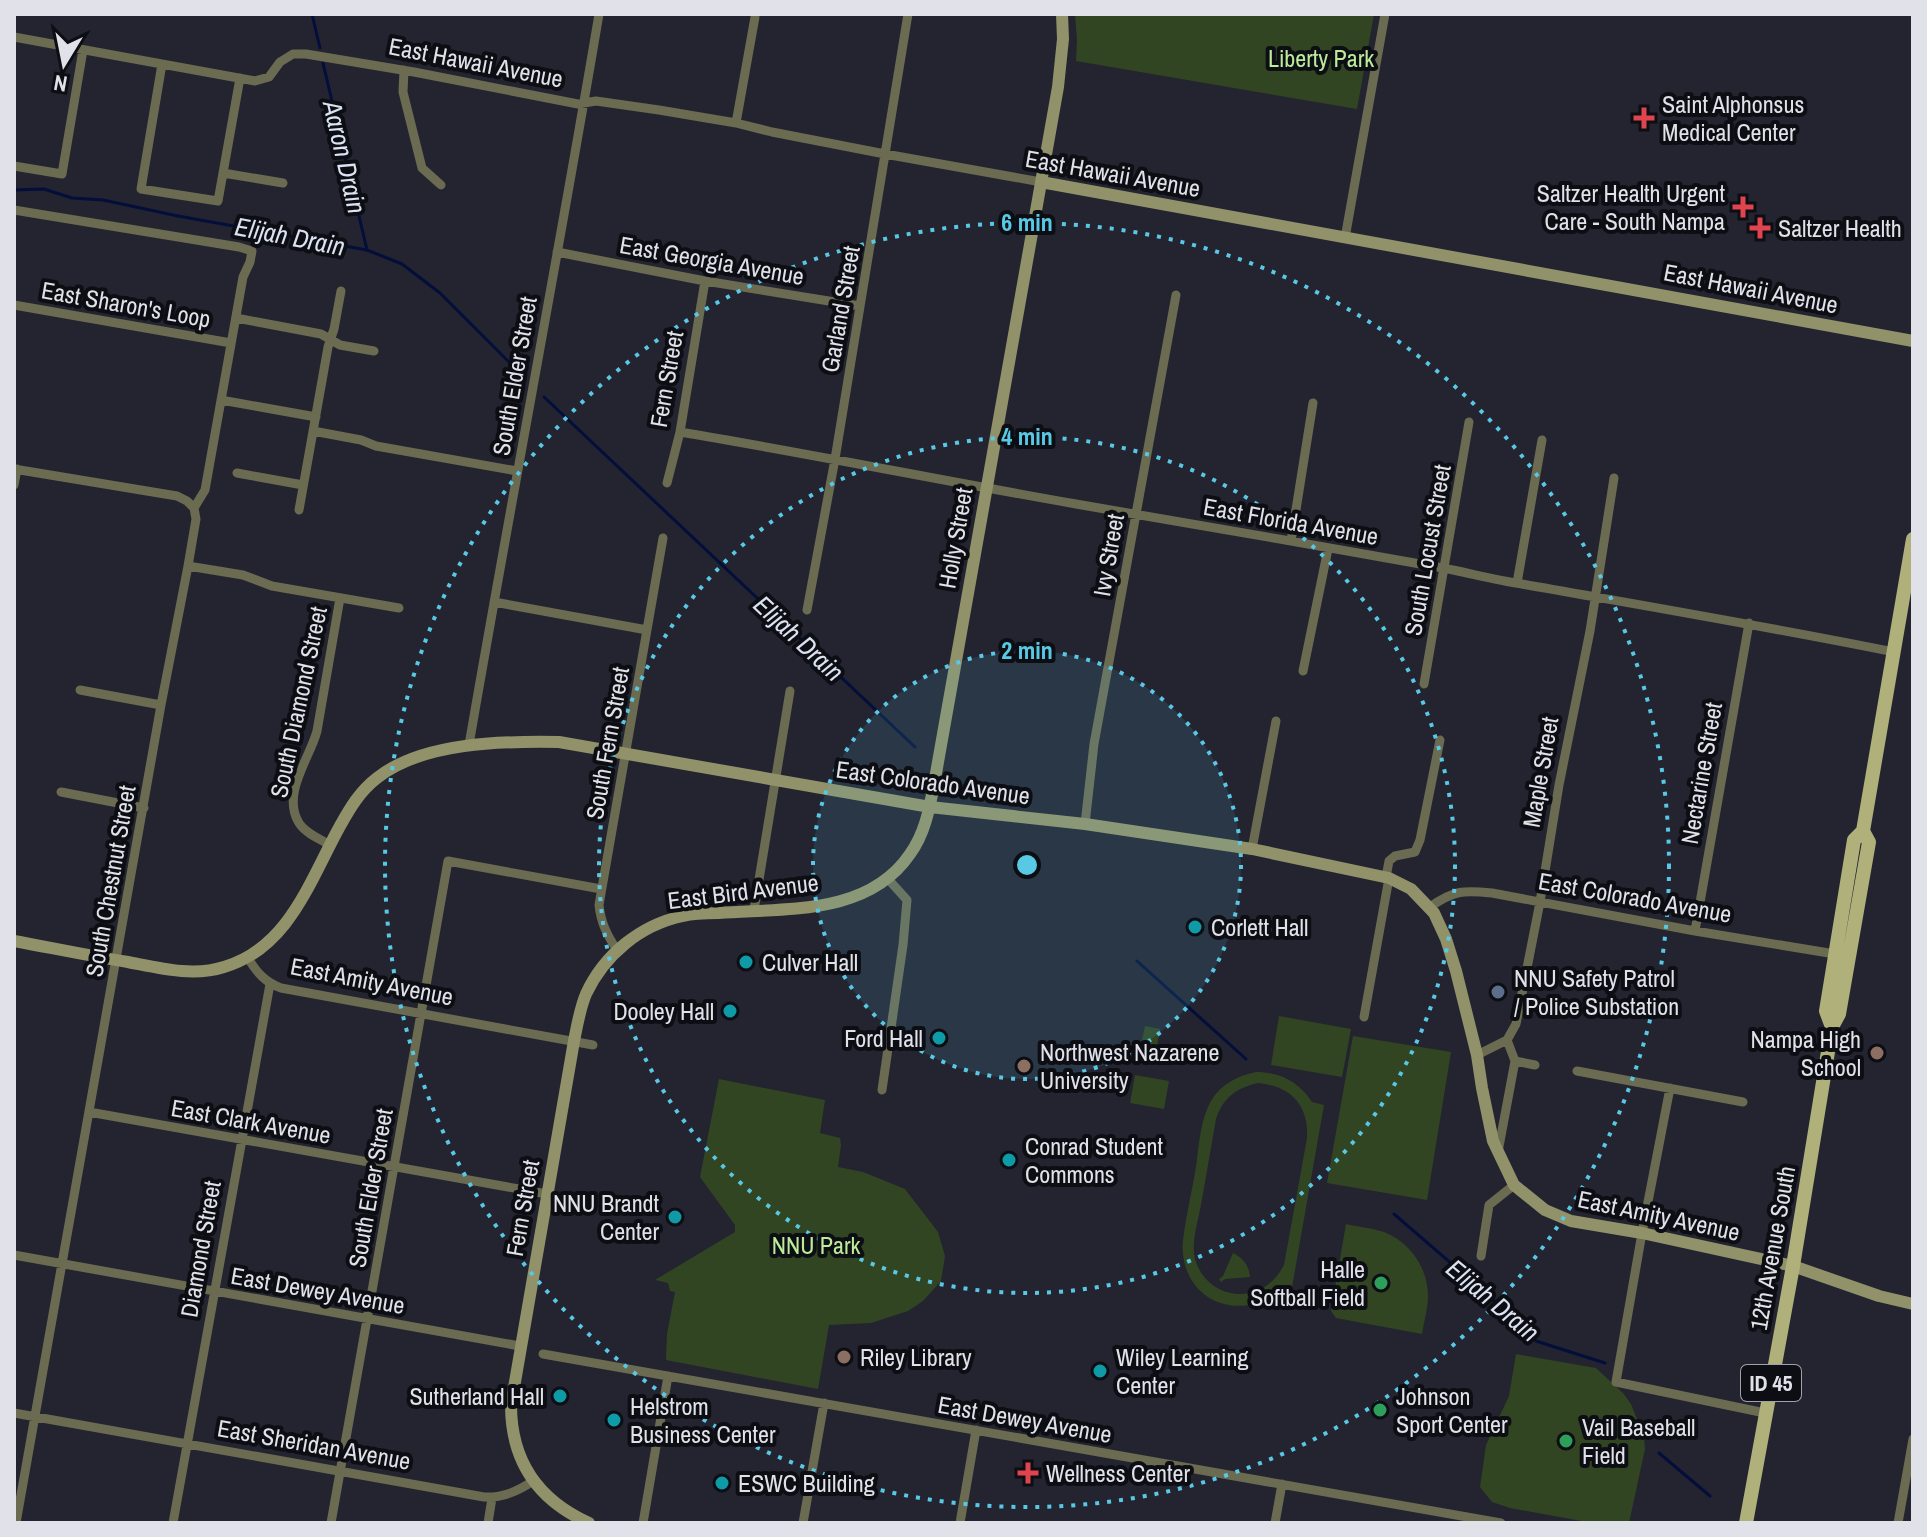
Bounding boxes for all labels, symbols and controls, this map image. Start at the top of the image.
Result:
north arrow [24,24,104,104]
street label: East Hawaii Avenue [386,29,566,95]
park label: Liberty Park [1268,42,1374,74]
text: N [52,68,70,100]
place label: Saint Alphonsus Medical Center [1662,88,1804,148]
water label: Aaron Drain [315,96,375,217]
marker: Saint Alphonsus Medical Center [1633,107,1655,129]
street label: East Hawaii Avenue [1023,142,1203,204]
place label: Saltzer Health Urgent Care - South Nampa [1537,177,1726,237]
marker: Saltzer Health Urgent Care - South Nampa [1732,196,1754,218]
text: 6 min [1001,206,1053,238]
water label: Elijah Drain [232,208,348,264]
place label: Saltzer Health [1778,212,1902,244]
marker: Saltzer Health [1749,217,1771,239]
street label: East Georgia Avenue [617,228,807,292]
street label: Garland Street [813,243,867,375]
street label: East Hawaii Avenue [1661,255,1841,321]
street label: East Sharon's Loop [39,273,213,335]
street label: South Elder Street [484,294,544,458]
street label: Fern Street [642,328,690,430]
text: 4 min [1001,420,1053,452]
street label: South Locust Street [1396,462,1458,638]
street label: Holly Street [930,485,980,591]
street label: East Florida Avenue [1201,490,1381,552]
street label: Ivy Street [1085,511,1131,599]
water label: Elijah Drain [746,587,852,689]
street label: South Diamond Street [262,603,334,801]
text: 2 min [1001,634,1053,666]
street label: South Fern Street [578,664,636,822]
street label: Nectarine Street [1673,699,1729,846]
street label: Maple Street [1515,714,1566,830]
street label: East Colorado Avenue [834,753,1032,811]
street label: South Chestnut Street [77,782,143,979]
centre of rings [1013,851,1041,879]
street label: East Colorado Avenue [1536,864,1734,930]
street label: East Bird Avenue [666,866,820,916]
place label: Corlett Hall [1211,911,1308,943]
marker: Corlett Hall [1186,918,1204,936]
place label: Culver Hall [762,946,858,978]
street label: East Amity Avenue [288,950,456,1012]
marker: Culver Hall [737,953,755,971]
place label: NNU Safety Patrol / Police Substation [1514,962,1679,1022]
marker: NNU Safety Patrol / Police Substation [1489,983,1507,1001]
place label: Dooley Hall [613,995,714,1027]
marker: Dooley Hall [721,1002,739,1020]
place label: Ford Hall [844,1022,923,1054]
place label: Nampa High School [1751,1023,1861,1083]
marker: Ford Hall [930,1029,948,1047]
place label: Northwest Nazarene University [1040,1036,1219,1096]
marker: Nampa High School [1868,1044,1886,1062]
marker: Northwest Nazarene University [1015,1057,1033,1075]
street label: East Clark Avenue [169,1091,333,1151]
street label: South Elder Street [340,1106,400,1270]
place label: Conrad Student Commons [1025,1130,1163,1190]
marker: Conrad Student Commons [1000,1151,1018,1169]
street label: Fern Street [498,1157,546,1259]
street label: 12th Avenue South [1742,1163,1802,1333]
street label: Diamond Street [172,1178,228,1320]
street label: East Amity Avenue [1575,1182,1743,1248]
place label: NNU Brandt Center [553,1187,660,1247]
marker: NNU Brandt Center [666,1208,684,1226]
park label: NNU Park [772,1229,860,1261]
water label: Elijah Drain [1439,1251,1547,1349]
place label: Halle Softball Field [1250,1253,1365,1313]
street label: East Dewey Avenue [229,1259,407,1321]
marker: Halle Softball Field [1372,1274,1390,1292]
place label: Riley Library [860,1341,972,1373]
place label: Wiley Learning Center [1116,1341,1248,1401]
marker: Riley Library [835,1348,853,1366]
marker: Wiley Learning Center [1091,1362,1109,1380]
road number: ID 45 [1741,1365,1801,1401]
place label: Sutherland Hall [409,1380,544,1412]
place label: Johnson Sport Center [1396,1380,1508,1440]
marker: Sutherland Hall [551,1387,569,1405]
street label: East Dewey Avenue [936,1388,1114,1450]
place label: Helstrom Business Center [630,1390,776,1450]
marker: Johnson Sport Center [1371,1401,1389,1419]
street label: East Sheridan Avenue [215,1411,413,1477]
marker: Helstrom Business Center [605,1411,623,1429]
place label: Vail Baseball Field [1582,1411,1695,1471]
marker: Vail Baseball Field [1557,1432,1575,1450]
place label: Wellness Center [1046,1457,1190,1489]
marker: Wellness Center [1017,1462,1039,1484]
place label: ESWC Building [738,1467,875,1499]
marker: ESWC Building [713,1474,731,1492]

